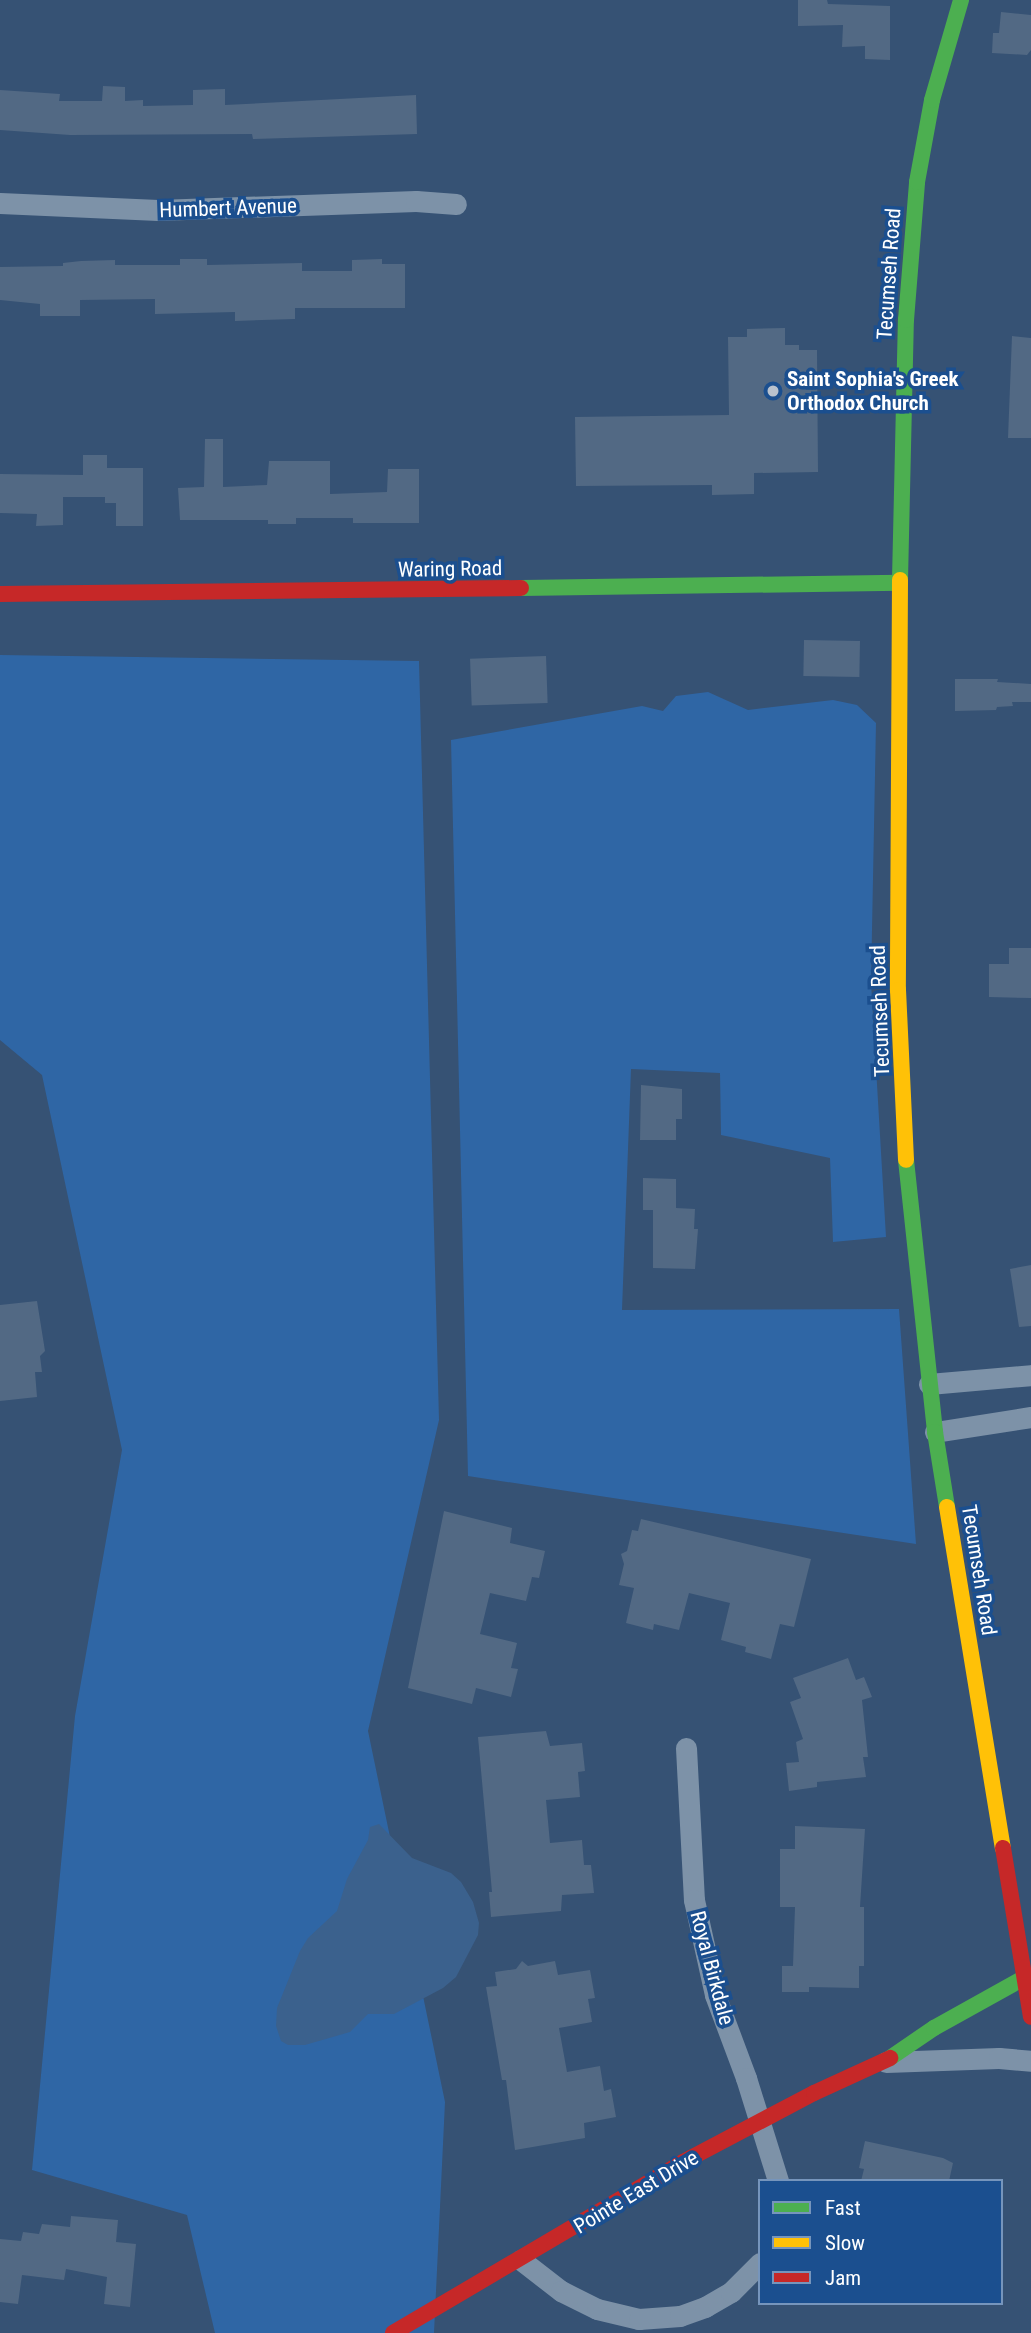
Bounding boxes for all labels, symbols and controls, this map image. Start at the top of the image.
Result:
street label: Humbert Avenue [159,193,297,223]
street label: Tecumseh Road [872,207,906,341]
place label: Saint Sophia's Greek Orthodox Church [787,366,959,416]
marker: Saint Sophia's Greek Orthodox Church [765,383,781,399]
street label: Waring Road [398,555,502,583]
street label: Tecumseh Road [865,945,895,1077]
street label: Tecumseh Road [956,1503,1002,1637]
street label: Royal Birkdale [685,1908,739,2028]
street label: Pointe East Drive [569,2145,703,2239]
legend [758,2179,1003,2305]
text: Fast [825,2196,861,2220]
text: Slow [825,2231,865,2255]
text: Jam [825,2266,861,2290]

